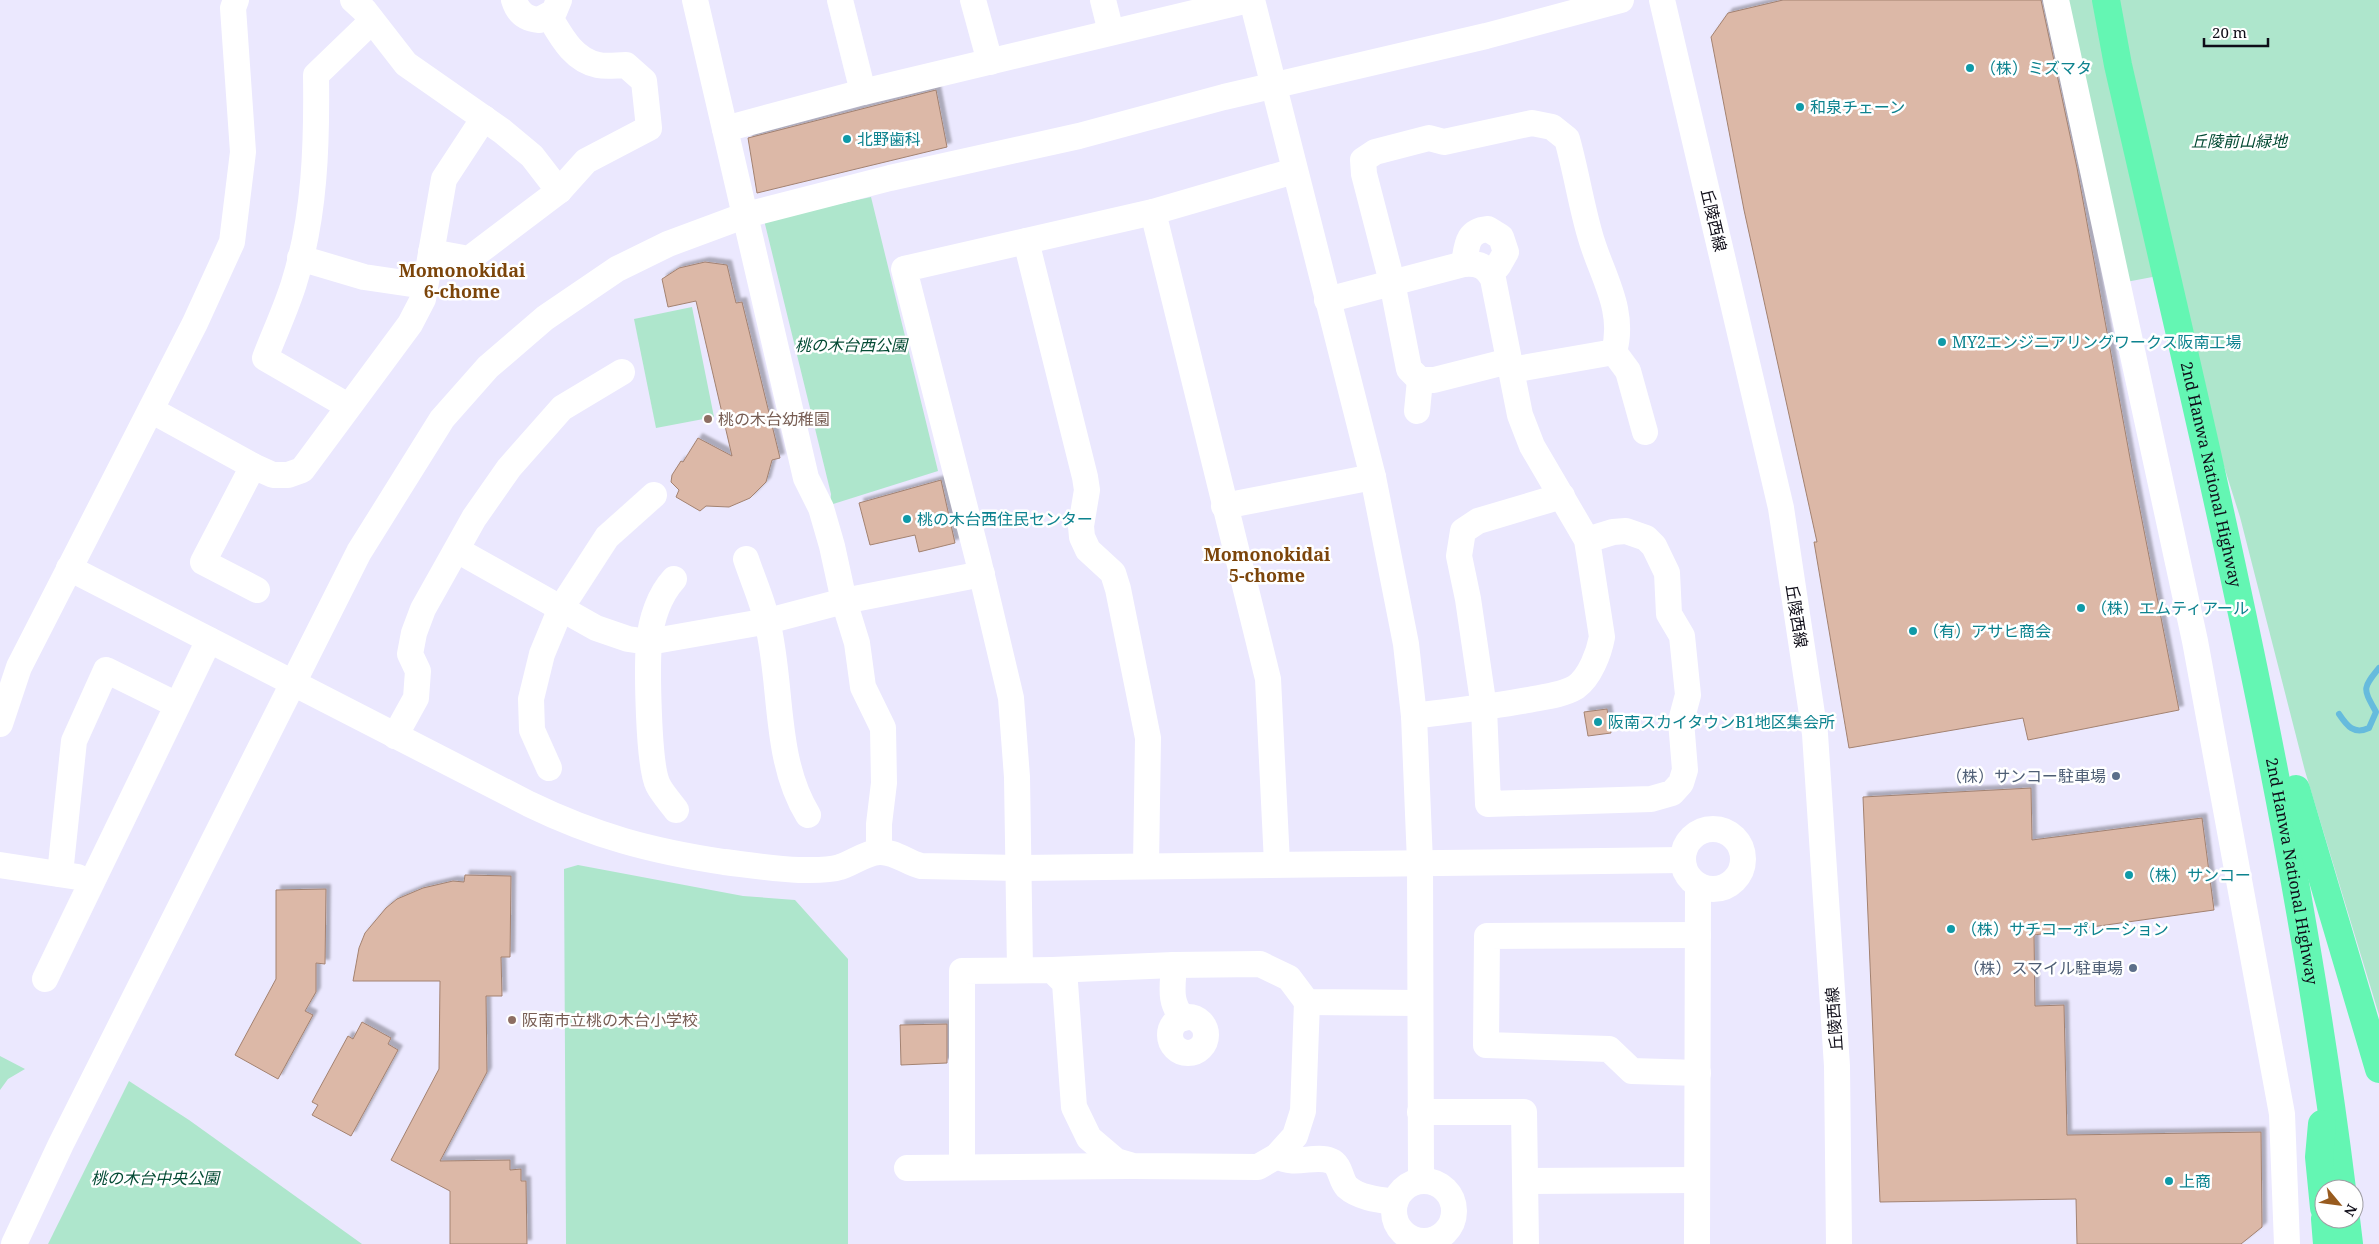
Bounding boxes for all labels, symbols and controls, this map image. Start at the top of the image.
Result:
scale bar [2204,15,2268,47]
text: 20 m [2212,22,2247,42]
place label: （株）ミズマタ [1980,57,2092,79]
marker: （株）ミズマタ [1964,62,1976,74]
place label: 和泉チェーン [1810,96,1905,118]
marker: 和泉チェーン [1794,101,1806,113]
place label: 北野歯科 [857,128,921,150]
park label: 丘陵前山緑地 [2191,130,2289,152]
marker: 北野歯科 [841,133,853,145]
street label: 丘陵西線 [1696,186,1732,254]
district label: Momonokidai 6-chome [399,258,526,303]
place label: MY2エンジニアリングワークス阪南工場 [1952,331,2241,353]
park label: 桃の木台西公園 [795,334,909,356]
marker: MY2エンジニアリングワークス阪南工場 [1936,336,1948,348]
street label: 2nd Hanwa National Highway [2176,360,2247,590]
place label: 桃の木台幼稚園 [718,408,830,430]
marker: 桃の木台幼稚園 [702,413,714,425]
place label: 桃の木台西住民センター [917,508,1093,530]
marker: 桃の木台西住民センター [901,513,913,525]
district label: Momonokidai 5-chome [1204,542,1331,587]
street label: 丘陵西線 [1781,583,1813,649]
place label: （株）エムティアール [2091,597,2249,619]
marker: （株）エムティアール [2075,602,2087,614]
place label: （有）アサヒ商会 [1923,620,2051,642]
marker: （有）アサヒ商会 [1907,625,1919,637]
place label: 阪南スカイタウンB1地区集会所 [1608,711,1835,733]
marker: 阪南スカイタウンB1地区集会所 [1592,716,1604,728]
street label: 2nd Hanwa National Highway [2261,756,2324,987]
place label: （株）サンコー駐車場 [1946,765,2106,787]
marker: （株）サンコー駐車場 [2110,770,2122,782]
place label: （株）サンコー [2139,864,2251,886]
marker: （株）サンコー [2123,869,2135,881]
place label: （株）サチコーポレーション [1961,918,2169,940]
marker: （株）サチコーポレーション [1945,923,1957,935]
place label: （株）スマイル駐車場 [1963,957,2123,979]
marker: （株）スマイル駐車場 [2127,962,2139,974]
street label: 丘陵西線 [1821,986,1847,1052]
place label: 阪南市立桃の木台小学校 [522,1009,698,1031]
marker: 阪南市立桃の木台小学校 [506,1014,518,1026]
park label: 桃の木台中央公園 [91,1167,221,1189]
place label: 上商 [2179,1170,2211,1192]
marker: 上商 [2163,1175,2175,1187]
north arrow [2314,1179,2364,1229]
text: N [2340,1201,2362,1220]

